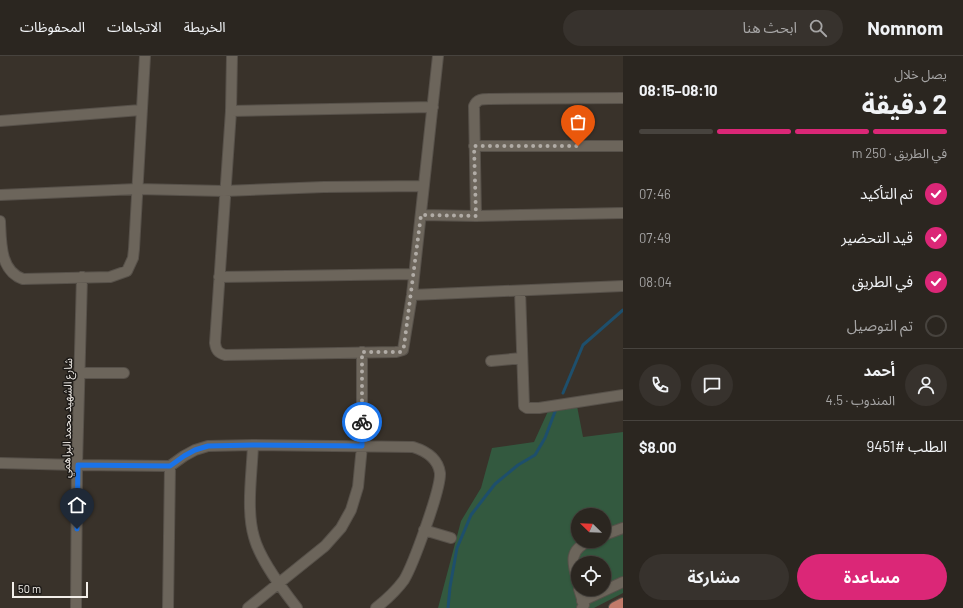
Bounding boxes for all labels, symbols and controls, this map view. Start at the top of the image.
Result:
search box [563,10,843,46]
text: Nomnom [867,16,943,39]
icon: search [807,17,829,39]
text: المحفوظات [20,18,85,35]
text: الاتجاهات [107,18,162,35]
text: الخريطة [184,18,226,35]
text: ابحث هنا [742,18,797,36]
text: يصل خلال [894,66,947,82]
text: 08:10–08:15 [639,81,718,99]
text: 2 دقيقة [862,88,947,119]
pin [561,105,595,146]
icon: bag [567,111,589,133]
text: في الطريق · 250 m [852,145,947,161]
icon: check [925,183,947,205]
text: تم التأكيد [860,184,913,202]
text: 07:46 [639,186,671,202]
icon: check [925,227,947,249]
text: قيد التحضير [841,228,913,246]
text: 07:49 [639,230,671,246]
icon: check [925,271,947,293]
text: في الطريق [852,272,913,290]
text: 08:04 [639,274,672,290]
text: تم التوصيل [847,316,913,334]
street label: شارع الشهيد محمد البراهمي [59,357,78,478]
text: أحمد [864,361,895,379]
button: phone [639,364,681,406]
button: chat [691,364,733,406]
button: person [905,364,947,406]
text: المندوب · 4.5 [826,392,895,408]
courier [342,402,382,442]
icon: bike [351,411,373,433]
text: الطلب #9451 [866,437,947,455]
text: $8.00 [639,438,676,456]
pin [60,488,94,529]
icon: home [66,494,88,516]
north arrow [571,508,611,548]
map controls [571,508,611,596]
button: مشاركة [639,554,789,600]
button: مساعدة [797,554,947,600]
button: locate [571,556,611,596]
scale bar [12,580,88,599]
text: 50 m [18,582,41,595]

